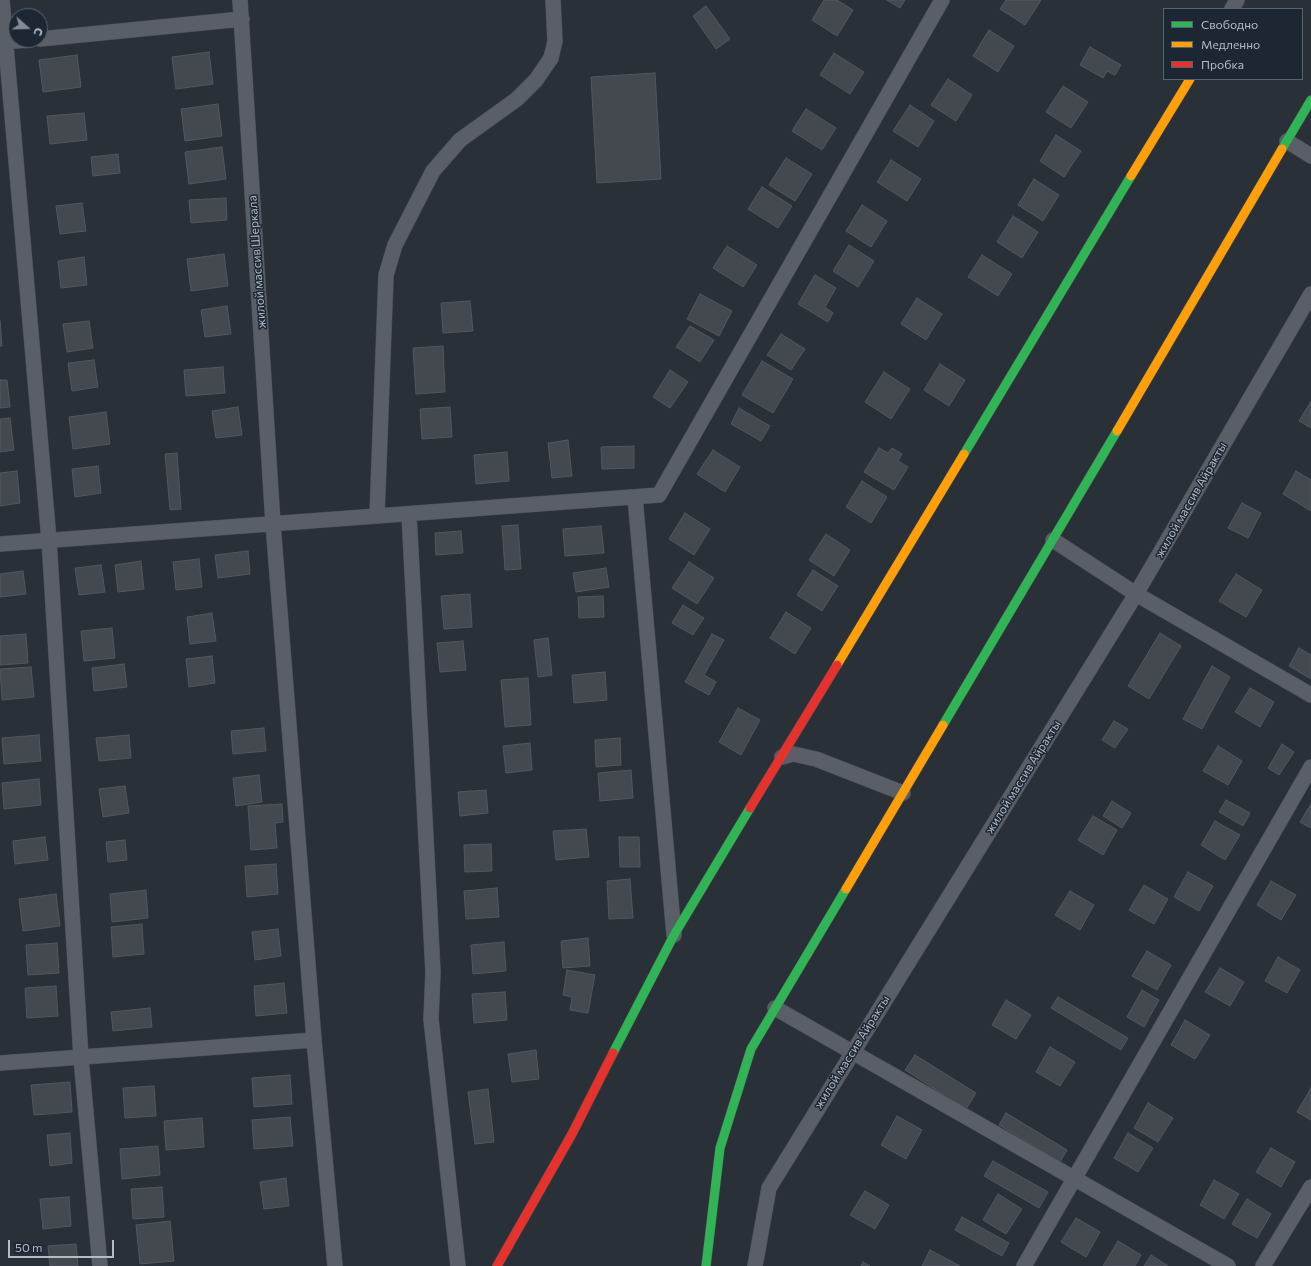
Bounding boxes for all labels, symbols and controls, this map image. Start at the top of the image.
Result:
north arrow [8,8,48,48]
legend [1163,8,1303,80]
text: Свободно [1201,17,1258,31]
text: С [31,26,46,38]
text: Медленно [1201,37,1260,51]
text: Пробка [1201,57,1244,71]
street label: жилой массив Шеркала [245,195,269,329]
street label: жилой массив Айракты [1152,440,1230,560]
street label: жилой массив Айракты [982,718,1064,836]
street label: жилой массив Айракты [811,993,893,1111]
scale bar [10,1232,116,1258]
text: 50 m [15,1240,43,1254]

